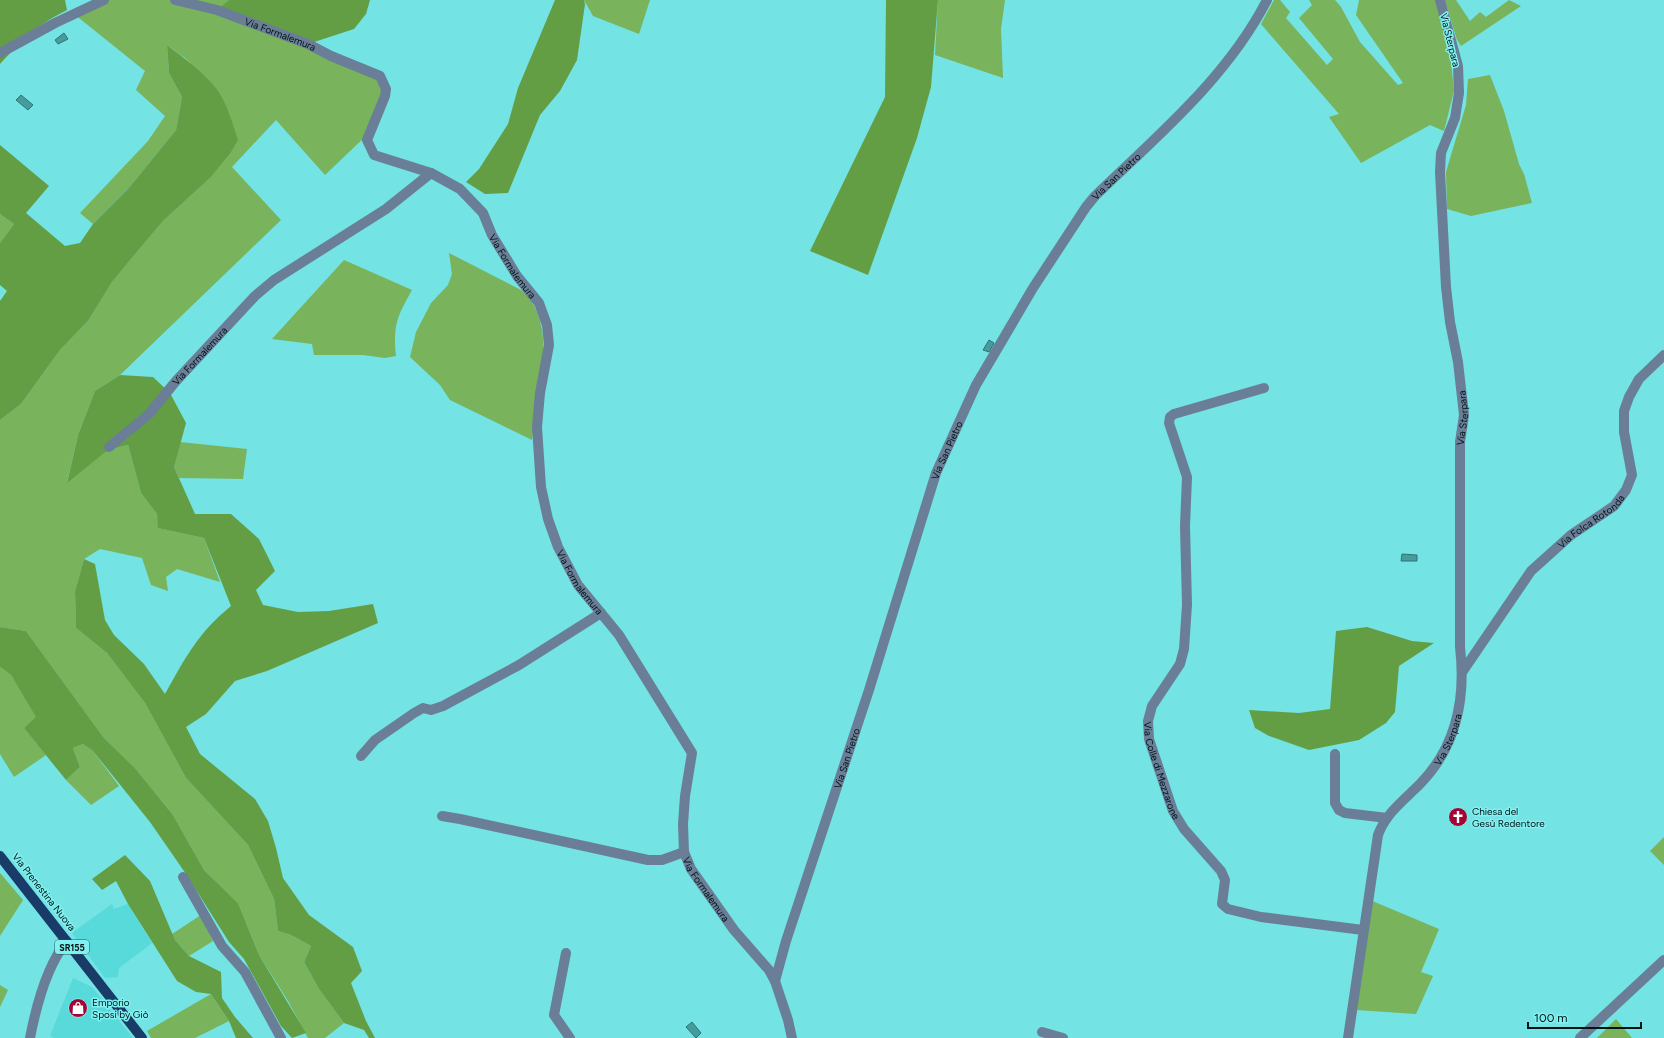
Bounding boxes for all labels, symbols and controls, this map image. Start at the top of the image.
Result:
street label: Via Sterpara [1437,12,1463,68]
street label: Via Formalemura [243,14,318,54]
street label: Via San Pietro [1089,150,1143,202]
street label: Via Formalemura [486,231,539,301]
street label: Via Formalemura [169,324,230,388]
street label: Via Sterpara [1453,390,1471,446]
street label: Via San Pietro [928,419,965,481]
street label: Via Folca Rotonda [1554,492,1627,551]
street label: Via Formalemura [554,547,606,617]
street label: Via Sterpara [1431,712,1464,768]
street label: Via Colle di Mezzarone [1142,721,1183,822]
street label: Via San Pietro [830,726,863,790]
place label: Chiesa del Gesù Redentore [1472,805,1545,830]
church icon: Chiesa del Gesù Redentore [1447,806,1469,828]
street label: Via Prenestina Nuova [9,850,79,934]
street label: Via Formalemura [680,855,732,924]
road number: SR155 [55,940,89,954]
place label: Emporio Sposi by Giò [92,996,149,1021]
shop icon: Emporio Sposi by Giò [67,997,89,1019]
scale bar [1528,1004,1641,1030]
text: 100 m [1534,1011,1568,1025]

